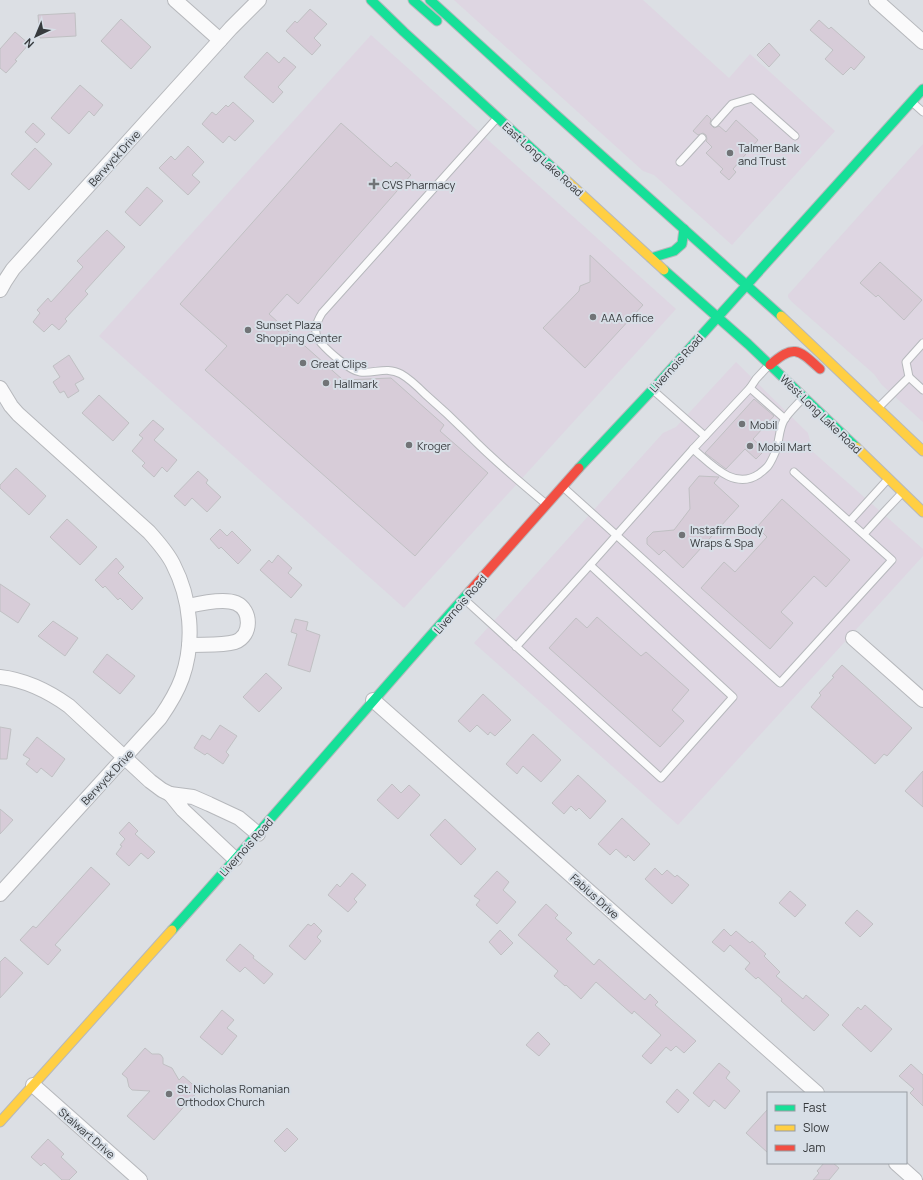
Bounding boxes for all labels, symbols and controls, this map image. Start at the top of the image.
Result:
north arrow [16,16,56,56]
text: N [21,35,37,52]
street label: East Long Lake Road [499,119,587,199]
street label: Berwyck Drive [85,126,144,189]
place label: Talmer Bank and Trust [738,140,800,168]
marker: Talmer Bank and Trust [725,148,735,158]
place label: CVS Pharmacy [382,177,456,192]
marker: CVS Pharmacy [369,179,379,189]
place label: AAA office [601,310,654,325]
marker: AAA office [588,312,598,322]
place label: Sunset Plaza Shopping Center [256,317,342,345]
marker: Sunset Plaza Shopping Center [243,325,253,335]
street label: Livernois Road [646,331,706,395]
place label: Great Clips [311,356,367,371]
marker: Great Clips [298,358,308,368]
street label: West Long Lake Road [777,371,865,457]
place label: Hallmark [334,376,378,391]
marker: Hallmark [321,378,331,388]
place label: Mobil [750,417,777,432]
marker: Mobil [737,419,747,429]
place label: Kroger [417,438,451,453]
place label: Mobil Mart [758,439,811,454]
marker: Kroger [404,440,414,450]
marker: Mobil Mart [745,441,755,451]
place label: Instafirm Body Wraps & Spa [690,522,763,550]
marker: Instafirm Body Wraps & Spa [677,530,687,540]
street label: Livernois Road [430,571,490,637]
street label: Berwyck Drive [77,746,137,808]
street label: Livernois Road [216,815,276,879]
street label: Fabius Drive [567,870,623,922]
place label: St. Nicholas Romanian Orthodox Church [177,1081,290,1109]
marker: St. Nicholas Romanian Orthodox Church [164,1089,174,1099]
legend [767,1092,907,1164]
text: Fast [803,1099,827,1116]
street label: Stalwart Drive [56,1104,119,1162]
text: Slow [803,1119,829,1136]
text: Jam [803,1139,825,1156]

